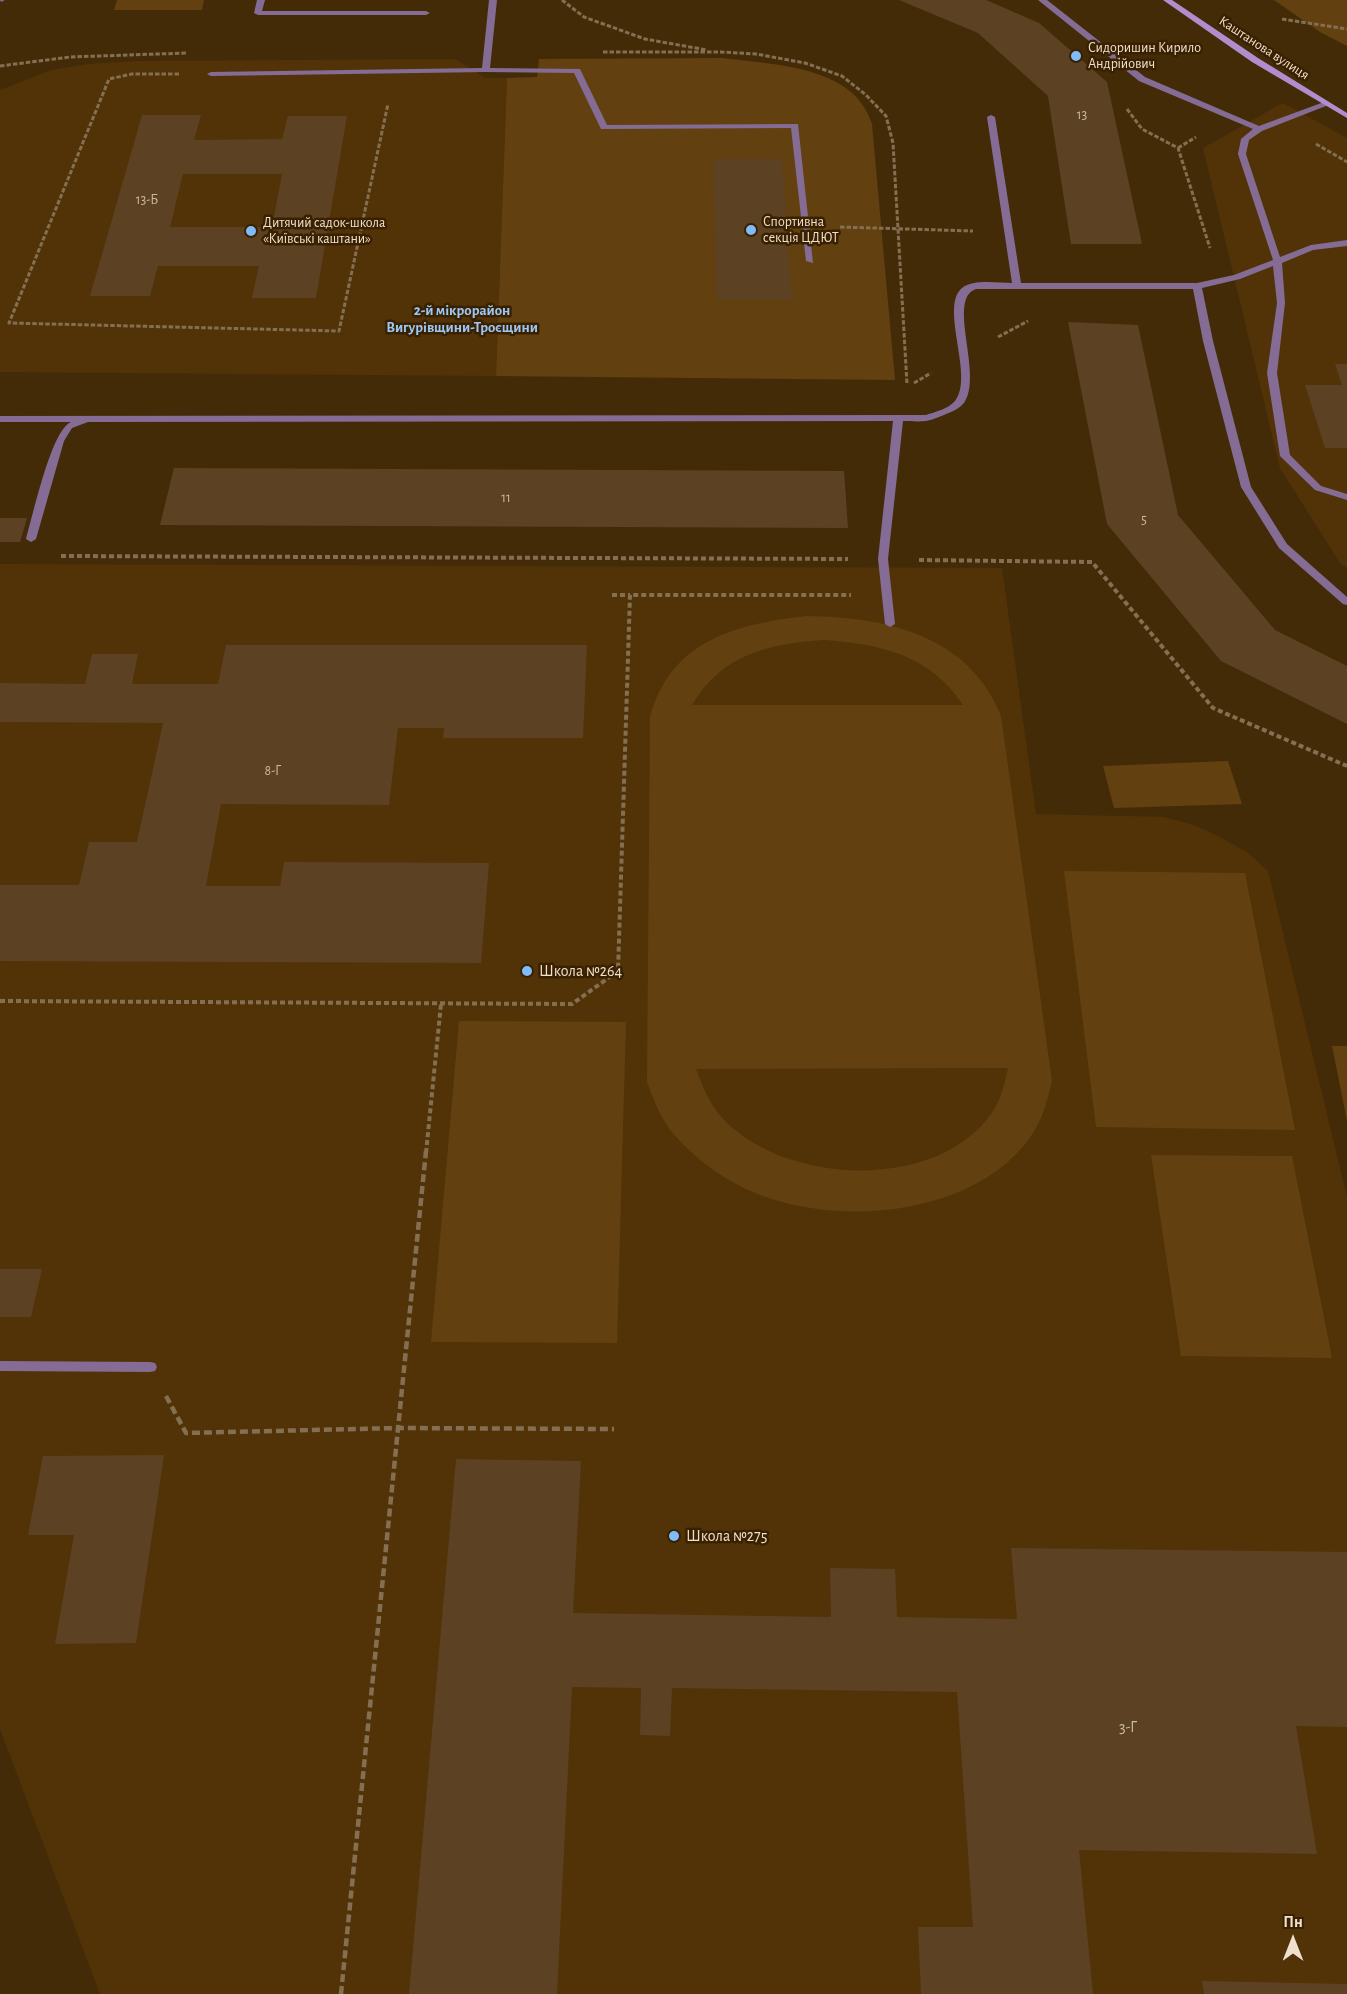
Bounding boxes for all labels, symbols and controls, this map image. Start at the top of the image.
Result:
street label: Каштанова вулиця [1216,13,1312,83]
place label: Сидоришин Кирило Андрійович [1088,40,1201,72]
marker: Сидоришин Кирило Андрійович [1069,49,1083,63]
house number: 13 [1077,107,1087,123]
house number: 13-Б [136,192,158,208]
place label: Спортивна секція ЦДЮТ [763,214,839,246]
place label: Дитячий садок-школа «Київські каштани» [263,215,385,248]
marker: Спортивна секція ЦДЮТ [744,223,758,237]
marker: Дитячий садок-школа «Київські каштани» [244,224,258,238]
district label: 2-й мікрорайон Вигурівщини-Троєщини [386,301,538,336]
house number: 11 [501,490,511,506]
house number: 5 [1141,512,1147,528]
house number: 8-Г [265,763,281,779]
place label: Школа №264 [539,961,622,981]
marker: Школа №264 [520,964,534,978]
place label: Школа №275 [686,1526,767,1546]
marker: Школа №275 [667,1529,681,1543]
house number: 3-Г [1119,1717,1137,1737]
north arrow [1263,1910,1323,1970]
text: Пн [1283,1914,1303,1930]

